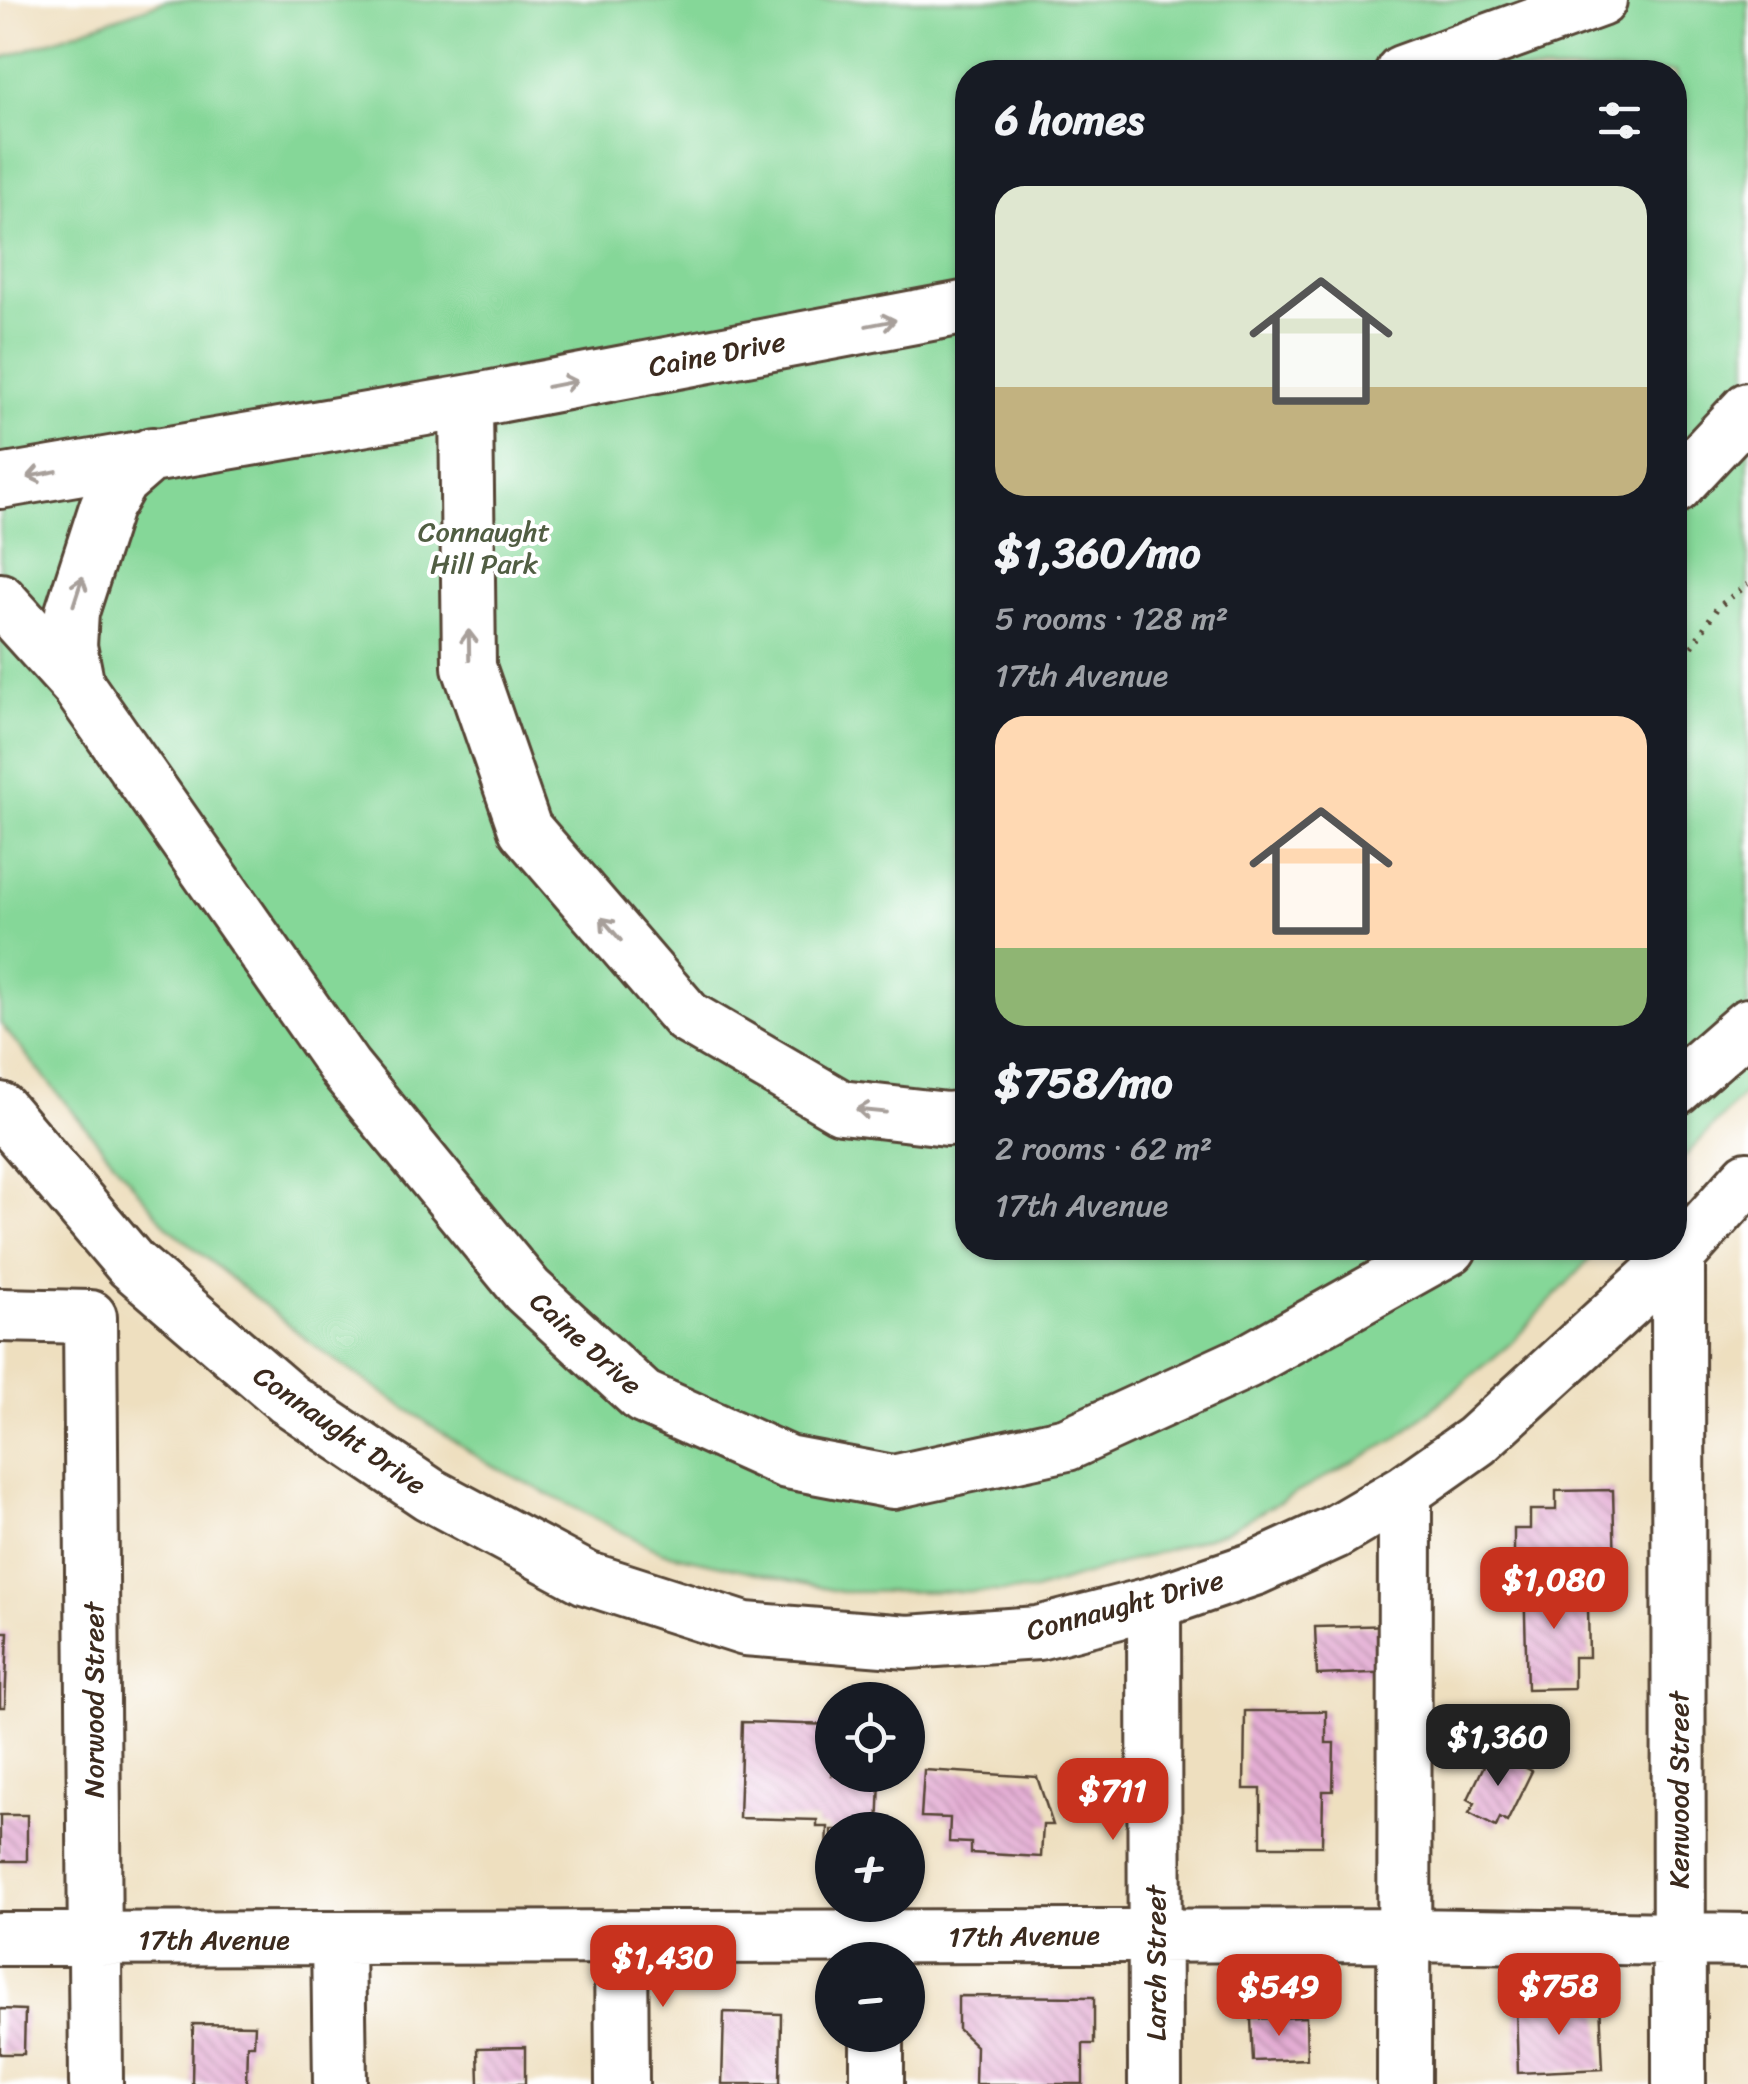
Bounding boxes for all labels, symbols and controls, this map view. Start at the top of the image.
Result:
text: 6 homes [995,83,1144,157]
icon: filters [1592,93,1647,148]
icon: home [1231,251,1411,431]
one-way arrow [865,313,897,332]
street label: Caine Drive [644,317,790,391]
one-way arrow [545,374,578,393]
one-way arrow [26,465,58,484]
park label: Connaught Hill Park [418,507,550,588]
text: $1,360/mo [995,516,1200,590]
one-way arrow [71,576,89,607]
text: 5 rooms · 128 m² [995,590,1228,647]
one-way arrow [460,629,478,662]
text: 17th Avenue [995,647,1168,704]
icon: home [1231,781,1411,961]
one-way arrow [599,917,622,942]
text: $758/mo [995,1046,1173,1120]
one-way arrow [855,1101,887,1120]
text: 2 rooms · 62 m² [995,1120,1212,1177]
text: 17th Avenue [995,1177,1168,1234]
street label: Caine Drive [518,1278,654,1408]
street label: Connaught Drive [243,1352,437,1508]
pin: $1,080 [1473,1547,1635,1632]
text: $1,080 [1502,1551,1606,1608]
street label: Connaught Drive [1021,1555,1229,1655]
street label: Norwood Street [69,1600,118,1798]
map controls [815,1682,925,2052]
button: locate [815,1682,925,1792]
street label: Kenwood Street [1654,1690,1703,1889]
pin: $1,360 [1417,1704,1579,1789]
text: $1,360 [1448,1708,1548,1765]
pin: $711 [1054,1758,1172,1843]
text: $711 [1079,1762,1147,1819]
button: + [815,1812,925,1922]
street label: Larch Street [1131,1883,1180,2041]
street label: 17th Avenue [948,1910,1100,1962]
street label: 17th Avenue [138,1915,290,1964]
pin: $1,430 [582,1925,744,2010]
text: $1,430 [612,1929,714,1986]
button: − [815,1942,925,2052]
pin: $758 [1500,1953,1618,2038]
pin: $549 [1220,1954,1338,2039]
text: $758 [1520,1957,1598,2014]
text: $549 [1239,1958,1319,2015]

